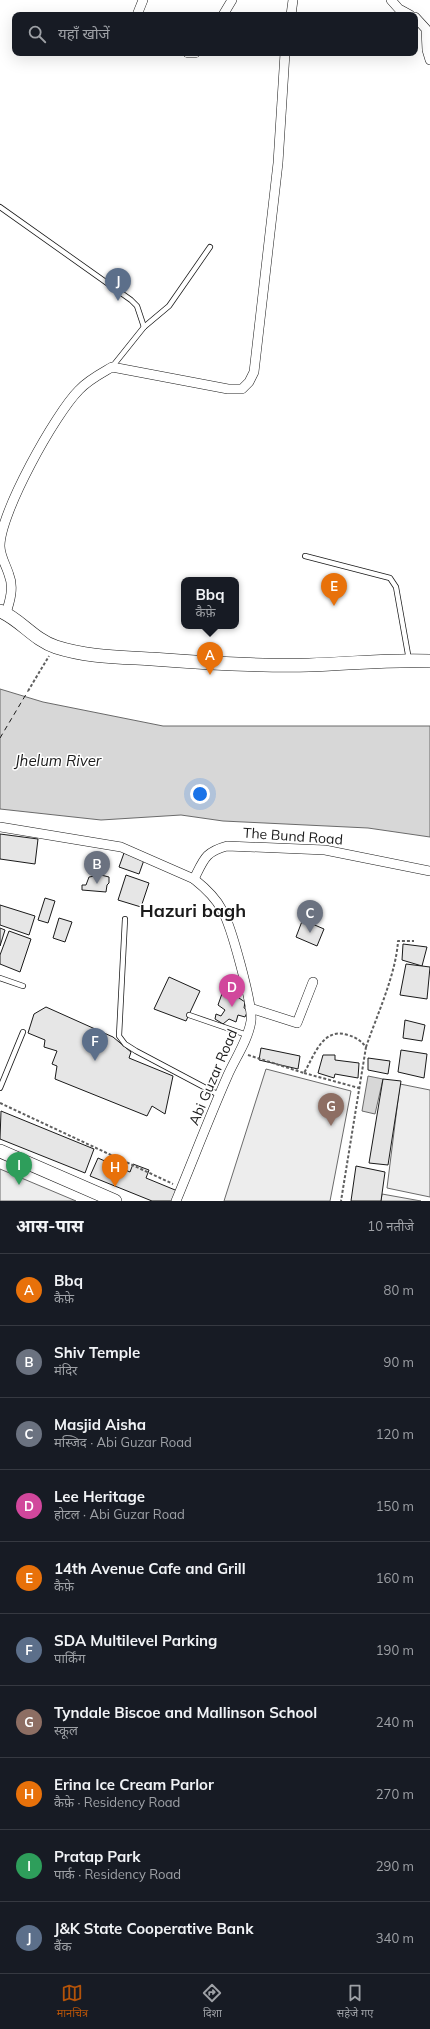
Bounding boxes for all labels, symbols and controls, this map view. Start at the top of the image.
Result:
search box [12,12,418,56]
icon: search [26,23,48,45]
text: यहाँ खोजें [58,24,110,43]
pin: J [105,268,131,301]
pin: E [321,573,347,606]
popup [181,577,239,629]
text: Bbq [196,585,224,604]
text: कैफ़े [196,604,216,620]
pin: A [197,642,223,675]
water label: Jhelum River [13,751,102,770]
your location [190,784,210,804]
street label: The Bund Road [242,824,344,848]
pin: B [84,851,110,884]
district label: Hazuri bagh [140,899,246,922]
pin: C [297,900,323,933]
pin: D [219,974,245,1007]
street label: Abi Guzar Road [185,1026,241,1128]
pin: F [82,1028,108,1061]
pin: G [318,1093,344,1126]
pin: I [6,1152,32,1185]
pin: H [102,1154,128,1187]
text: आस-पास [16,1215,83,1236]
text: 10 नतीजे [367,1218,414,1234]
text: Bbq [54,1271,83,1290]
text: A [24,1282,34,1298]
text: 80 m [384,1282,414,1298]
text: कैफ़े [54,1290,74,1306]
text: Shiv Temple [54,1343,140,1362]
text: B [25,1354,33,1370]
text: 90 m [384,1354,414,1370]
text: मंदिर [54,1362,77,1378]
text: Masjid Aisha [54,1415,146,1434]
text: C [25,1426,33,1442]
text: 120 m [376,1426,414,1442]
text: मस्जिद · Abi Guzar Road [54,1434,192,1450]
text: Lee Heritage [54,1487,145,1506]
text: D [24,1498,34,1514]
text: 150 m [376,1498,414,1514]
text: होटल · Abi Guzar Road [54,1506,185,1522]
text: 14th Avenue Cafe and Grill [54,1559,246,1578]
text: E [25,1570,33,1586]
text: 160 m [376,1570,414,1586]
text: कैफ़े [54,1578,74,1594]
text: SDA Multilevel Parking [54,1631,217,1650]
text: F [25,1642,33,1658]
text: 190 m [376,1642,414,1658]
text: पार्किंग [54,1650,85,1666]
text: Tyndale Biscoe and Mallinson School [54,1703,317,1722]
text: G [24,1714,34,1730]
text: 240 m [376,1714,414,1730]
text: स्कूल [54,1722,78,1738]
text: Erina Ice Cream Parlor [54,1775,214,1794]
text: H [24,1786,34,1802]
text: 270 m [376,1786,414,1802]
text: कैफ़े · Residency Road [54,1794,180,1810]
text: Pratap Park [54,1847,140,1866]
text: I [27,1858,31,1874]
text: 290 m [376,1858,414,1874]
text: पार्क · Residency Road [54,1866,181,1882]
text: J&K State Cooperative Bank [54,1919,253,1938]
text: J [27,1930,31,1946]
text: 340 m [376,1930,414,1946]
text: बैंक [54,1938,71,1954]
tab: मानचित्र [57,1982,88,2021]
tab: दिशा [201,1982,223,2021]
tab: सहेजे गए [337,1982,373,2021]

